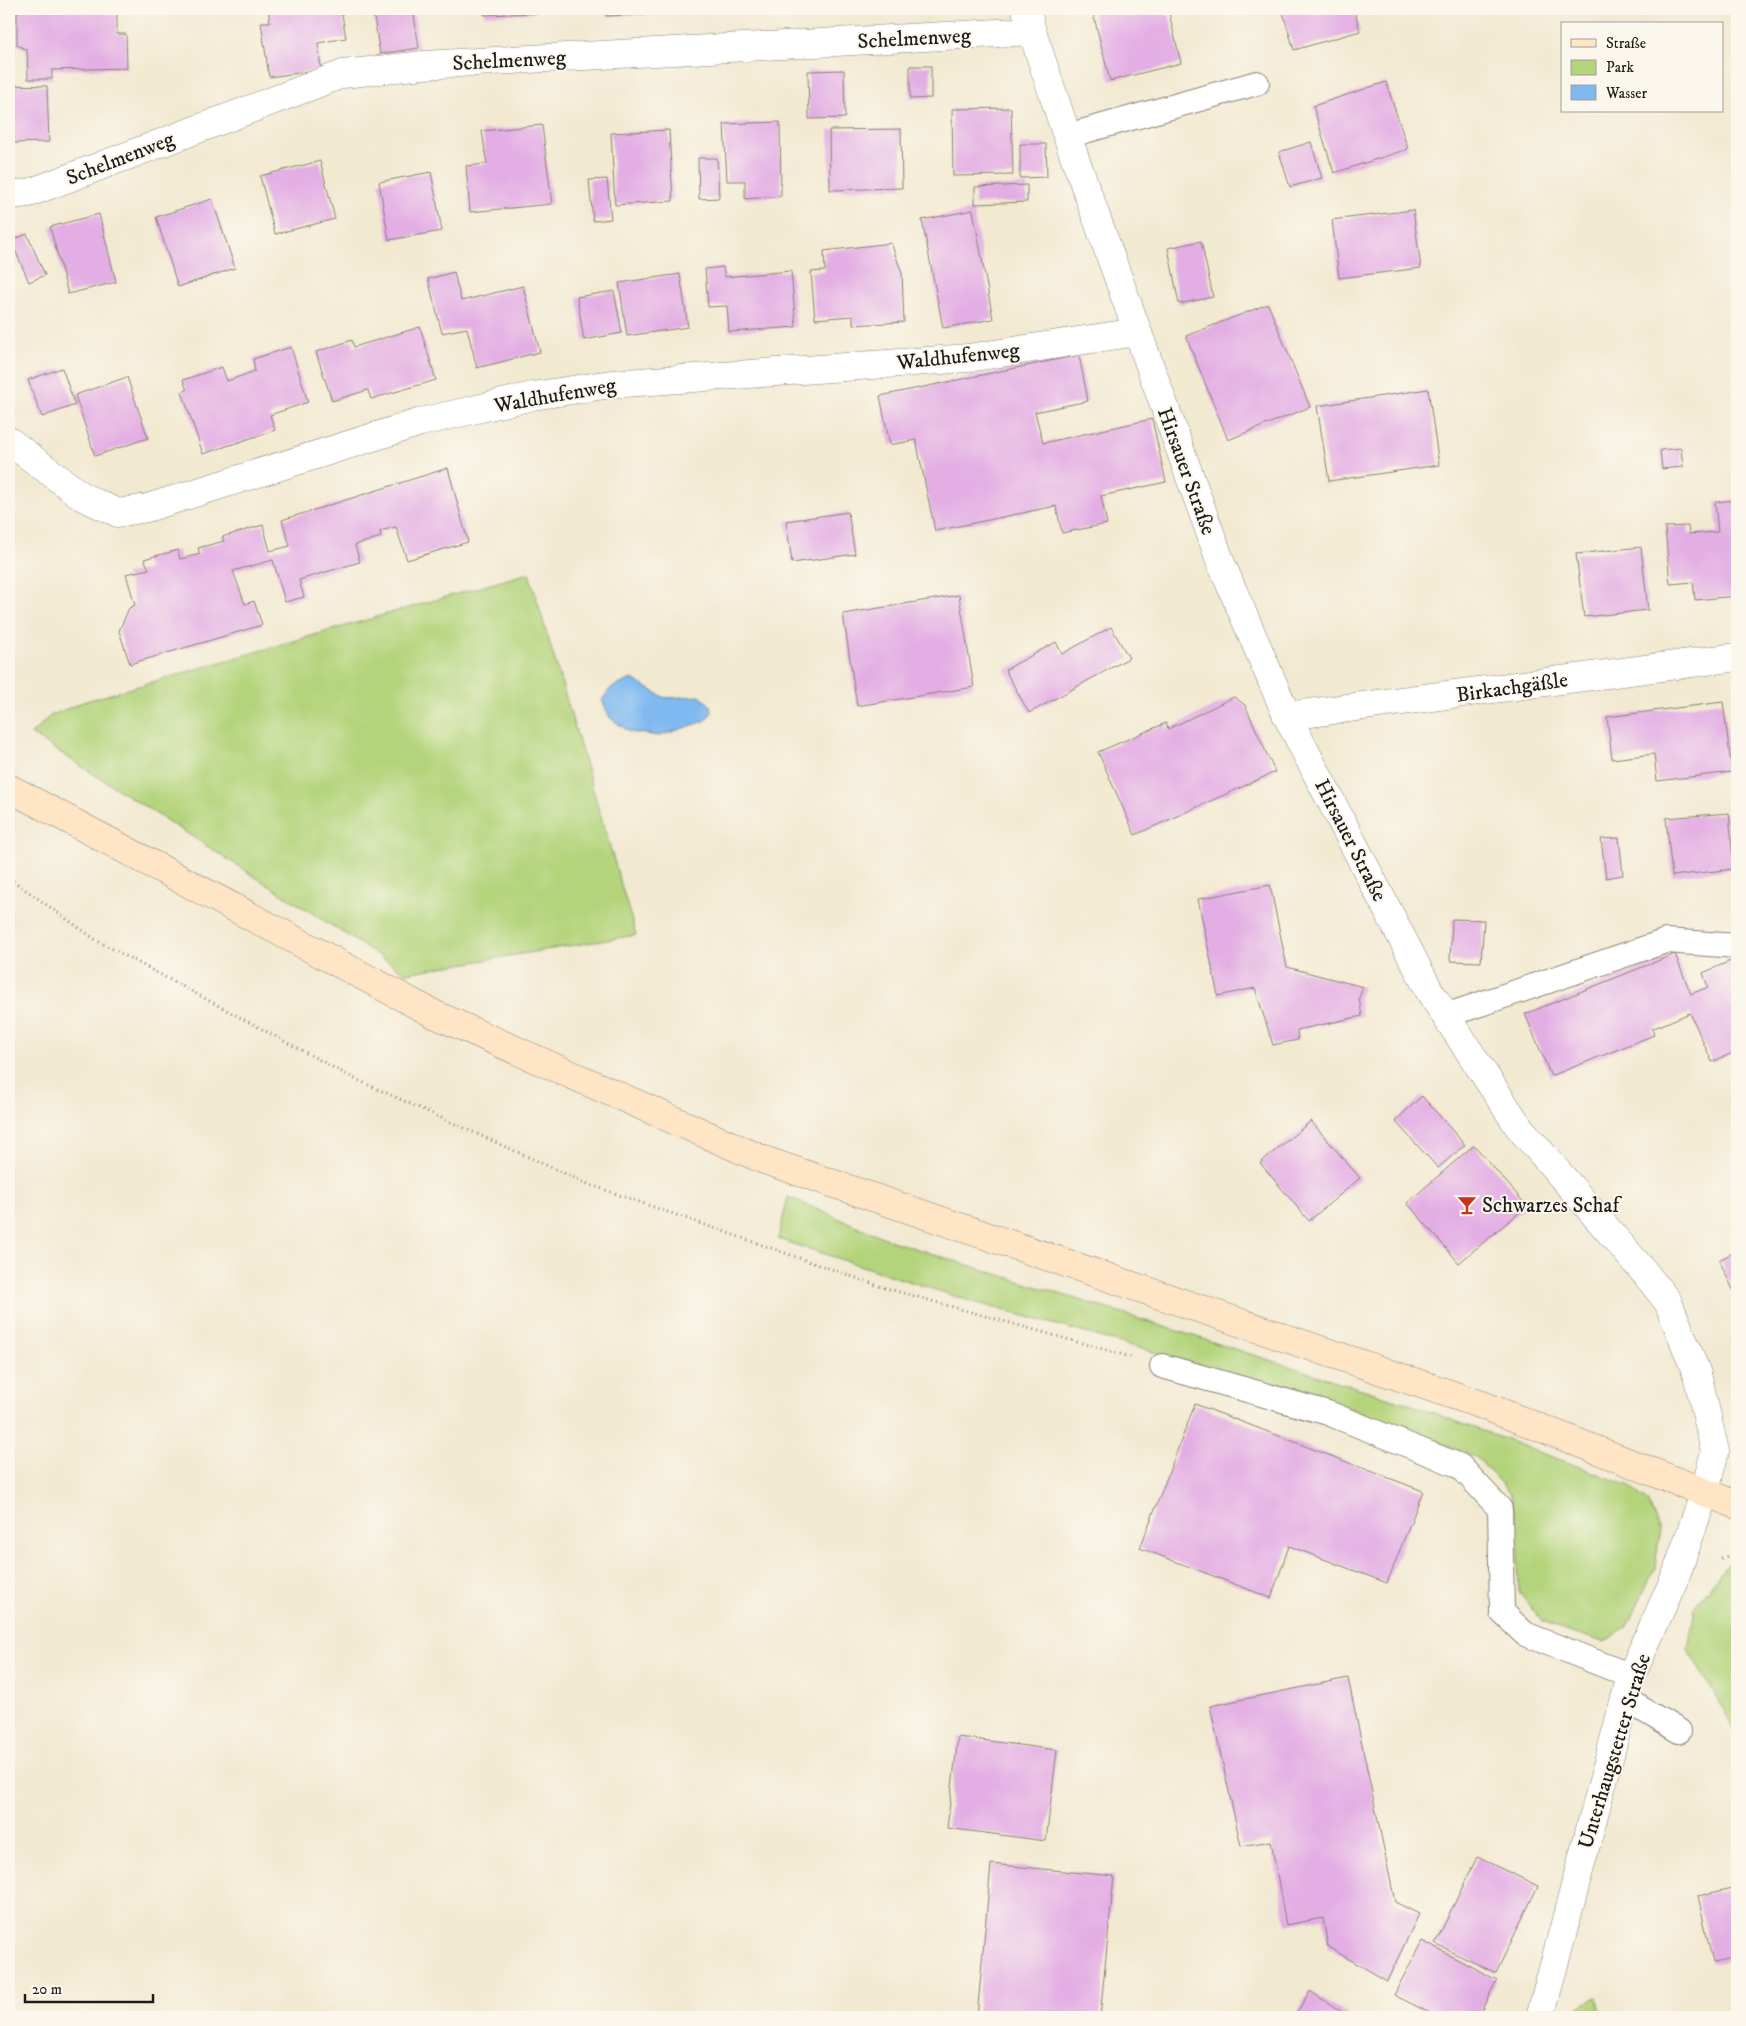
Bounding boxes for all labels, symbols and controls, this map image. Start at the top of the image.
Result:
legend [1561,22,1724,112]
street label: Schelmenweg [857,23,972,55]
text: Straße [1606,34,1646,53]
street label: Schelmenweg [452,45,567,77]
text: Park [1606,58,1635,77]
text: Wasser [1605,84,1647,103]
street label: Schelmenweg [63,126,179,191]
street label: Waldhufenweg [894,338,1022,376]
street label: Waldhufenweg [491,372,619,420]
street label: Hirsauer Straße [1151,404,1221,539]
street label: Birkachgäßle [1455,667,1570,709]
street label: Hirsauer Straße [1308,775,1392,906]
place label: Schwarzes Schaf [1482,1193,1622,1219]
bar icon: Schwarzes Schaf [1456,1194,1478,1216]
street label: Unterhaugstetter Straße [1573,1650,1657,1852]
scale bar [25,1971,152,2003]
text: 20 m [32,1980,62,1999]

